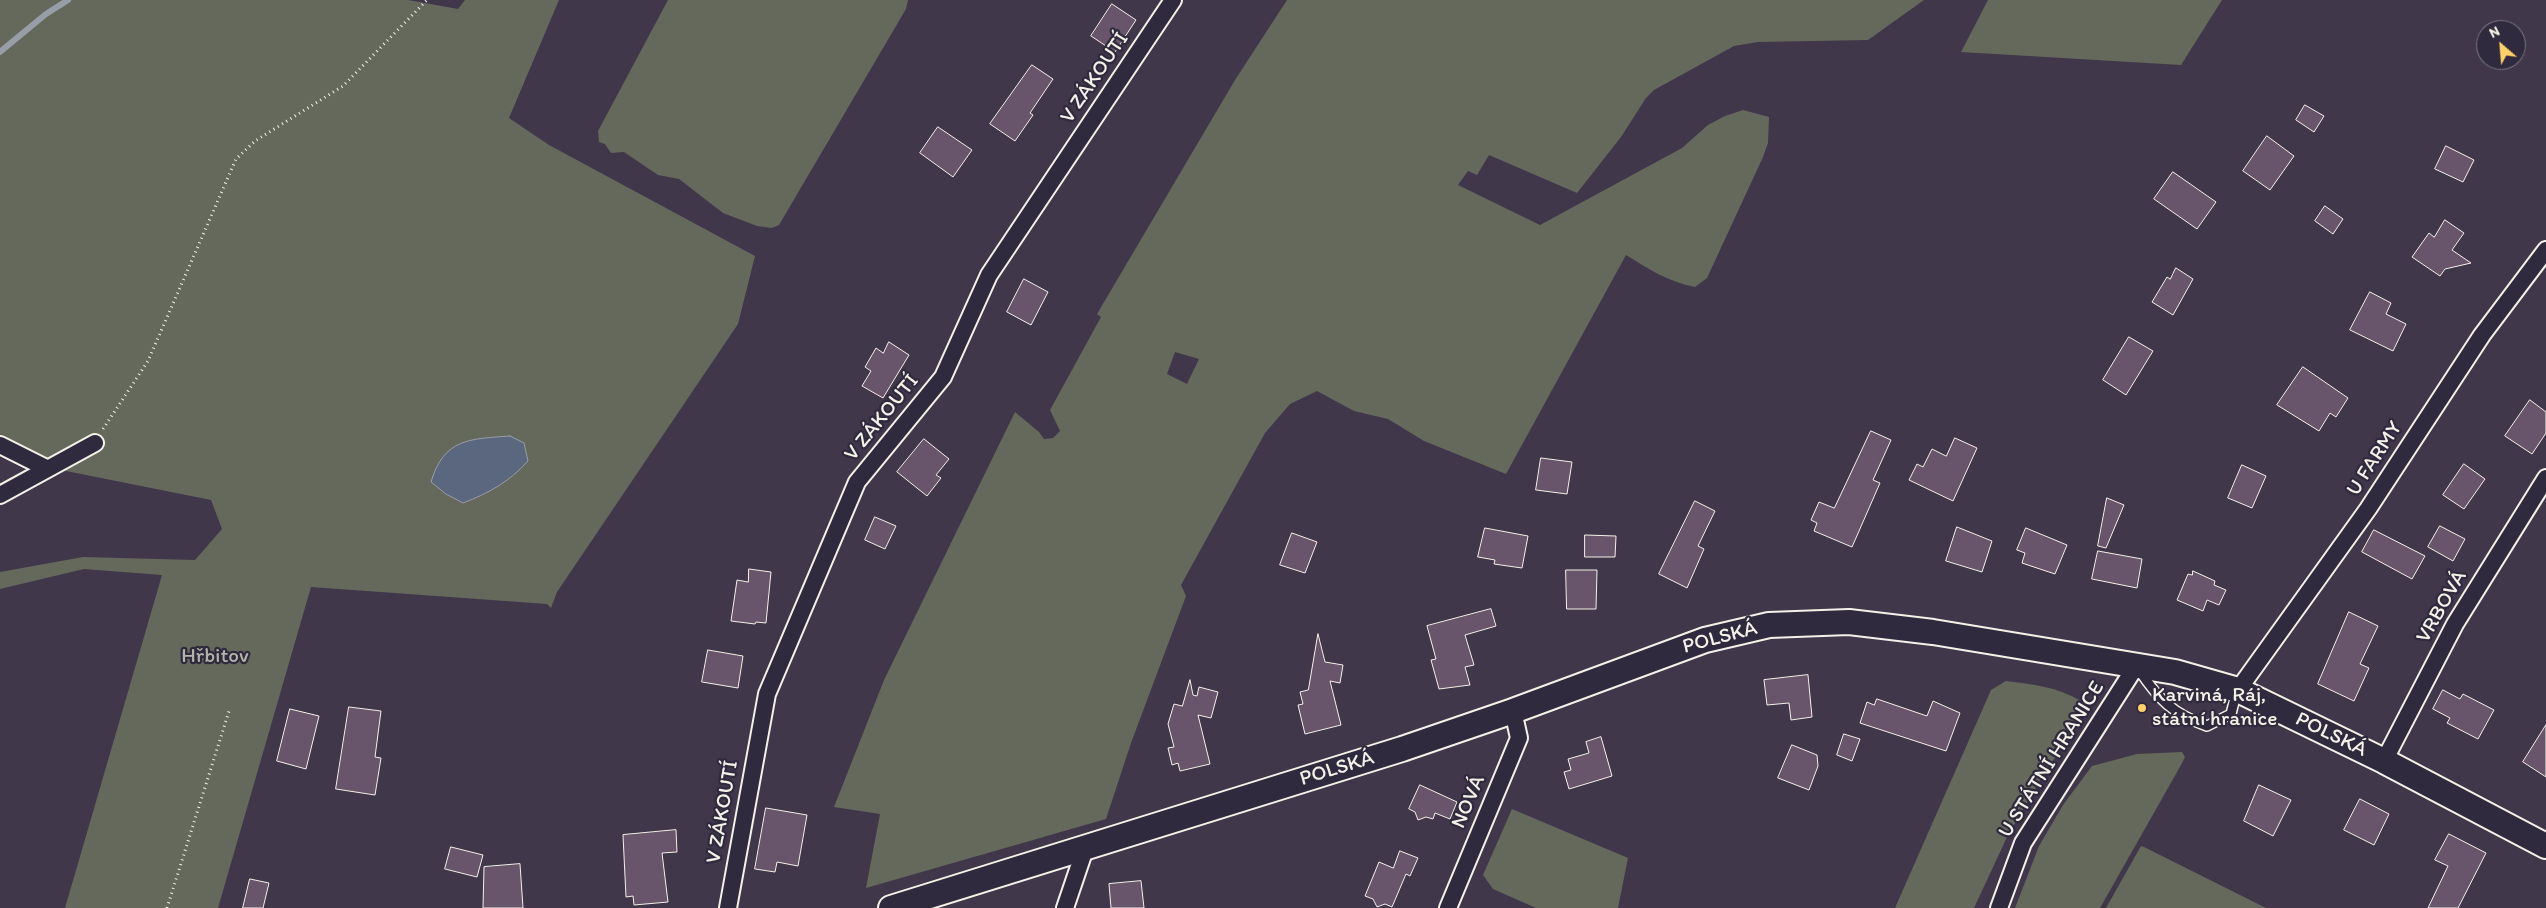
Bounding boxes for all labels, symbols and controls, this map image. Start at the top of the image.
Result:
north arrow [2476,20,2526,70]
text: N [2486,22,2502,42]
street label: V ZÁKOUTÍ [1055,28,1135,128]
street label: V ZÁKOUTÍ [839,370,925,466]
street label: U FARMY [2342,417,2408,501]
street label: VRBOVÁ [2411,566,2473,648]
street label: POLSKÁ [1680,616,1760,660]
park label: Hřbitov [181,644,249,670]
street label: U STÁTNÍ HRANICE [1994,677,2110,843]
place label: Karviná, Ráj, státní hranice [2152,683,2277,733]
marker: Karviná, Ráj, státní hranice [2136,702,2148,714]
street label: POLSKÁ [2291,707,2371,763]
street label: POLSKÁ [1297,746,1377,792]
street label: V ZÁKOUTÍ [702,758,744,866]
street label: NOVÁ [1447,772,1491,832]

